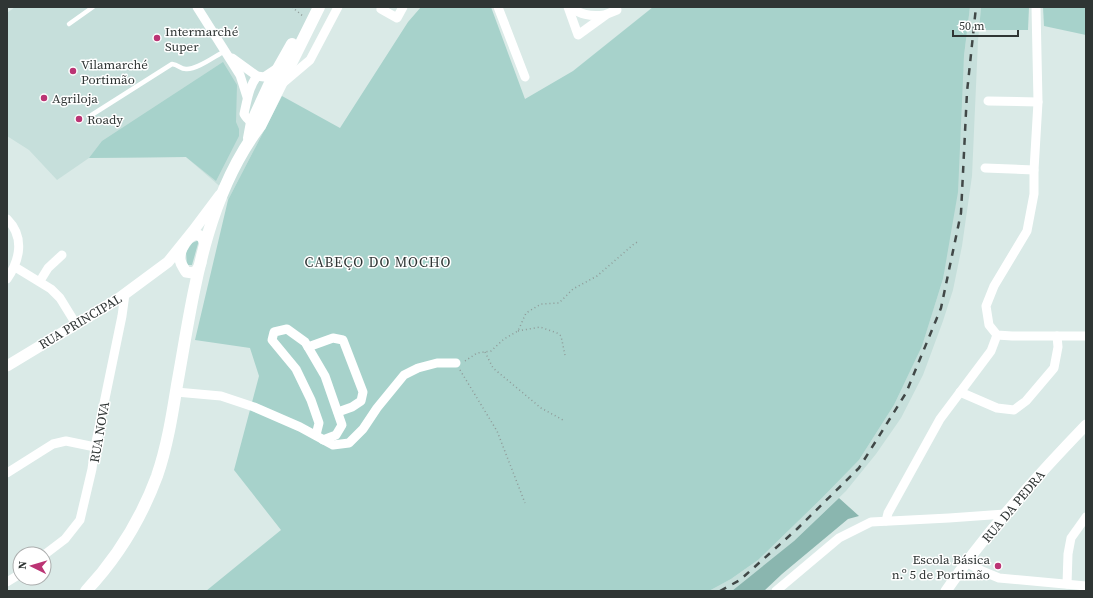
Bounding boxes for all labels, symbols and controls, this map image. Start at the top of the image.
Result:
scale bar [953,12,1018,38]
text: 50 m [959,18,985,34]
place label: Intermarché Super [165,23,239,55]
marker: Intermarché Super [152,33,162,43]
place label: Vilamarché Portimão [81,56,148,88]
marker: Vilamarché Portimão [68,66,78,76]
place label: Agriloja [52,90,98,107]
marker: Agriloja [39,93,49,103]
place label: Roady [87,111,123,128]
marker: Roady [74,114,84,124]
district label: CABEÇO DO MOCHO [305,252,451,272]
street label: RUA PRINCIPAL [35,290,125,353]
street label: RUA NOVA [86,400,113,464]
street label: RUA DA PEDRA [978,466,1049,546]
north arrow [12,546,52,586]
place label: Escola Básica n.º 5 de Portimão [892,551,990,583]
text: N [15,561,30,570]
marker: Escola Básica n.º 5 de Portimão [993,561,1003,571]

